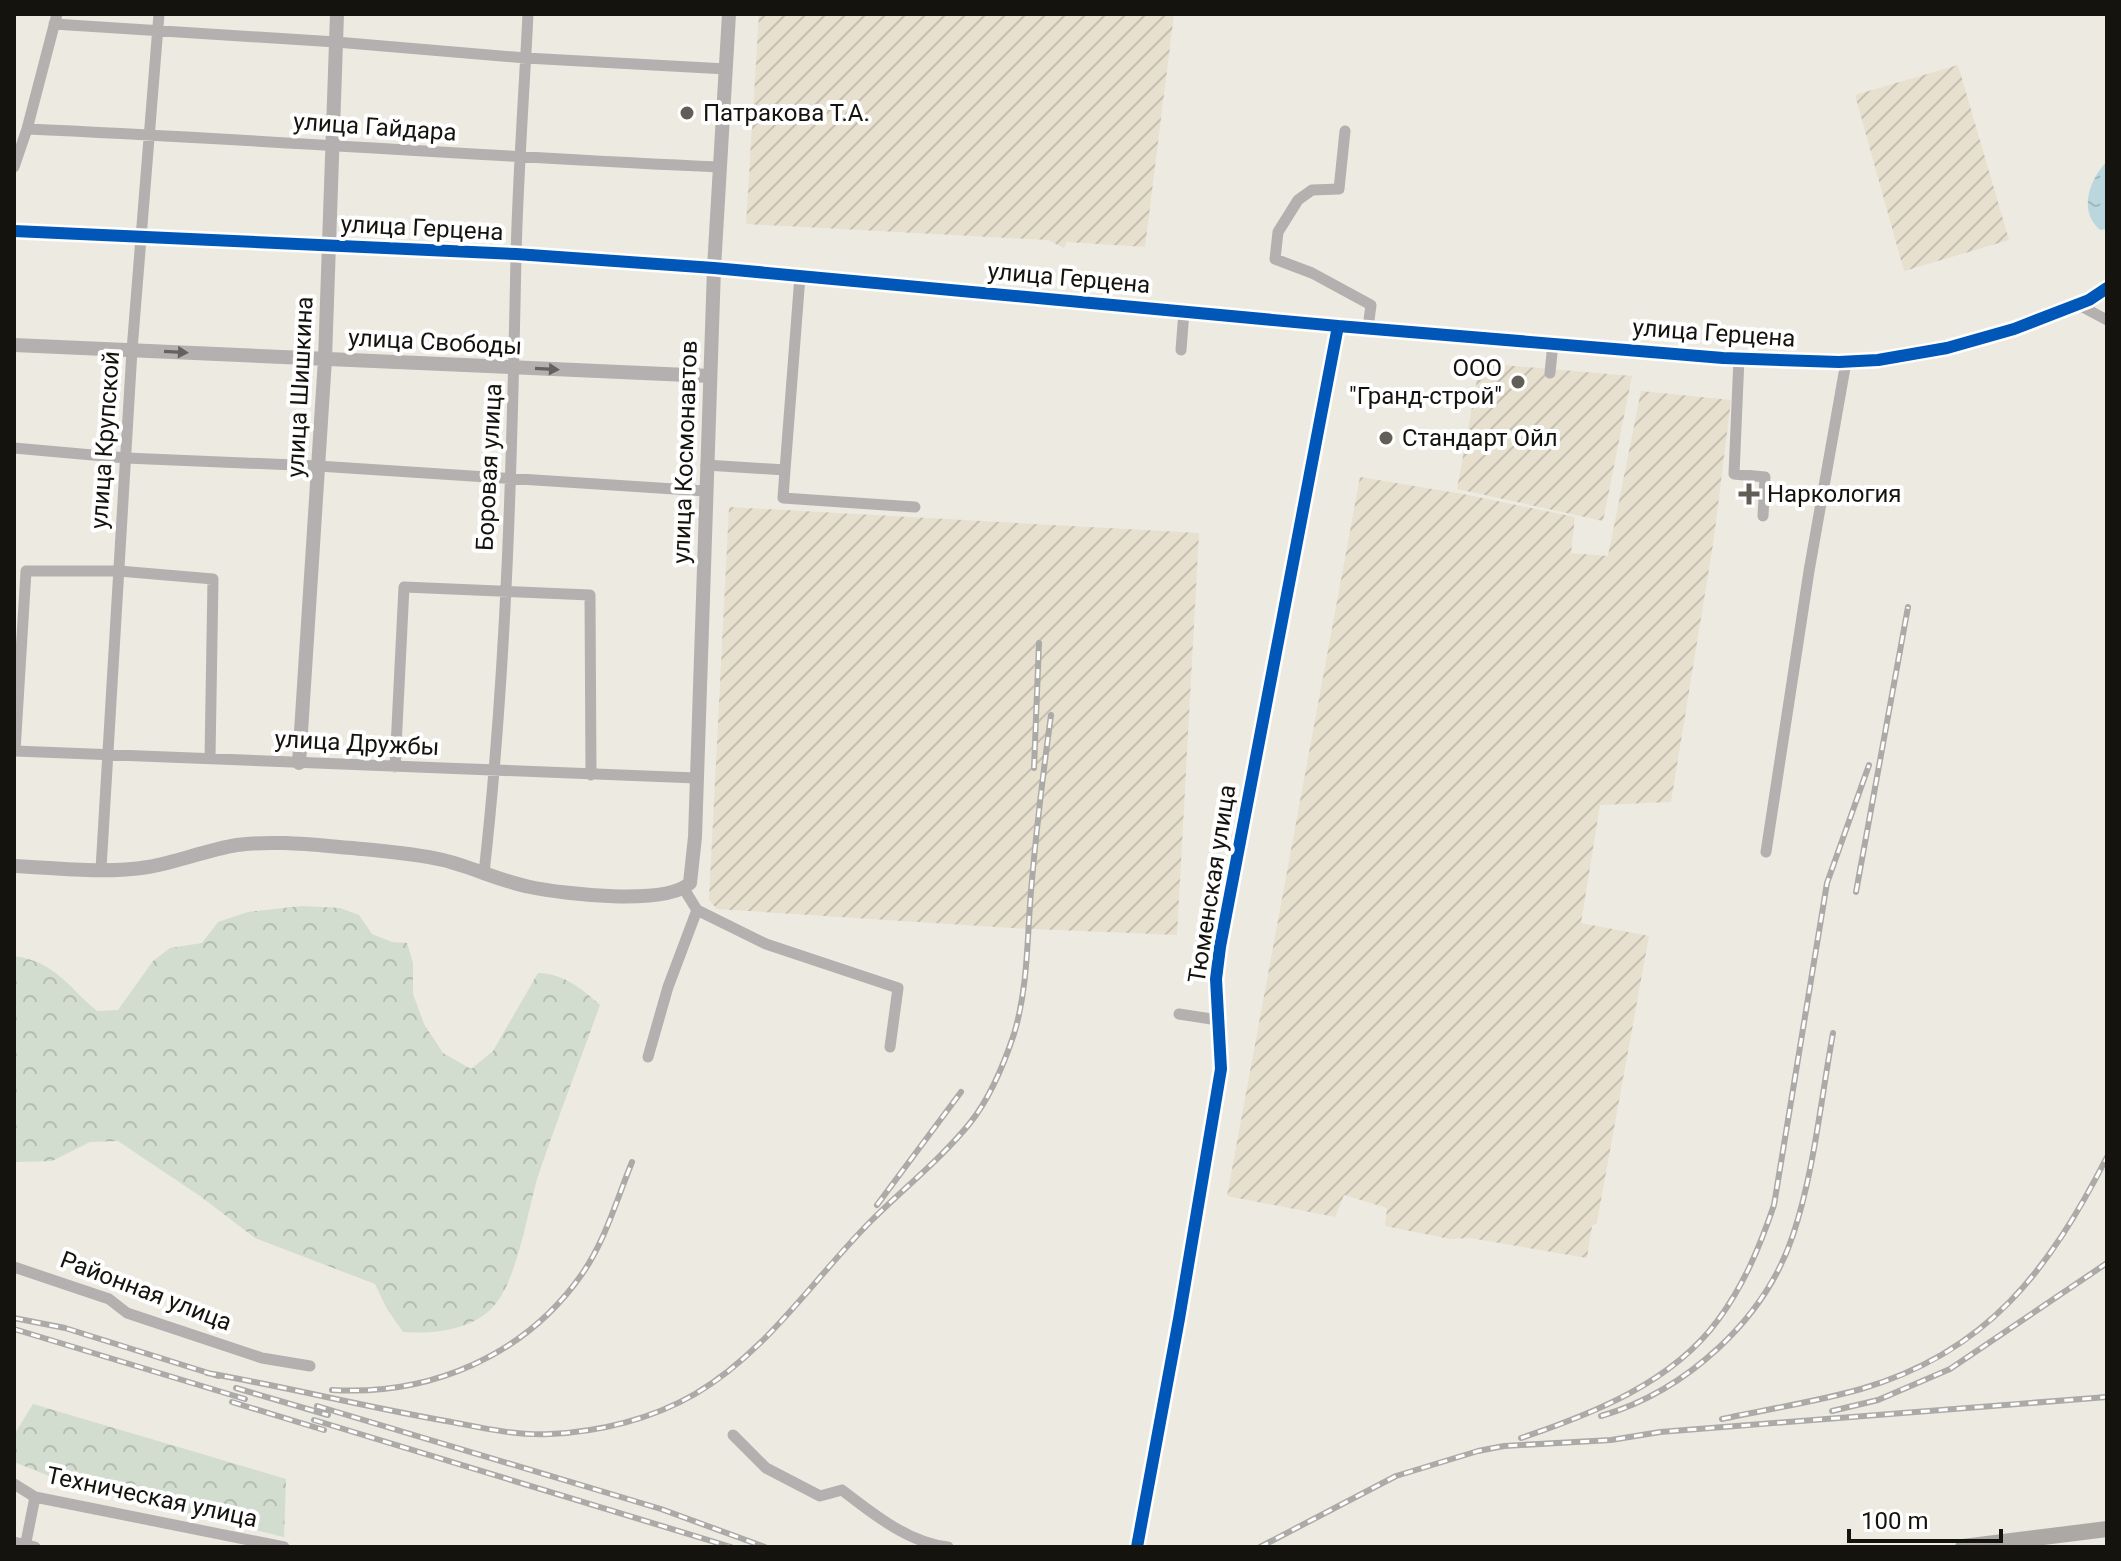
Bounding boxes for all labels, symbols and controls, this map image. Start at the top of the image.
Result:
place label: Патракова Т.А. [703,99,870,127]
marker: Патракова Т.А. [678,104,696,122]
street label: улица Гайдара [292,107,458,147]
street label: улица Герцена [340,210,504,246]
street label: улица Герцена [987,257,1151,299]
street label: улица Шишкина [281,296,319,478]
street label: улица Герцена [1632,313,1796,353]
street label: улица Свободы [347,323,523,361]
street label: улица Космонавтов [667,340,703,564]
one-way arrow [164,346,189,359]
street label: улица Крупской [85,350,125,530]
place label: ООО "Гранд-строй" [1349,354,1502,410]
one-way arrow [535,362,560,375]
marker: ООО "Гранд-строй" [1509,373,1527,391]
street label: Боровая улица [471,382,507,552]
place label: Стандарт Ойл [1402,424,1558,452]
marker: Стандарт Ойл [1377,429,1395,447]
place label: Наркология [1767,480,1902,508]
marker: Наркология [1738,483,1760,505]
street label: улица Дружбы [274,725,440,761]
street label: Тюменская улица [1182,783,1242,985]
street label: Районная улица [56,1245,236,1337]
street label: Техническая улица [44,1461,260,1533]
scale bar [1849,1493,2001,1543]
text: 100 m [1861,1507,1928,1535]

